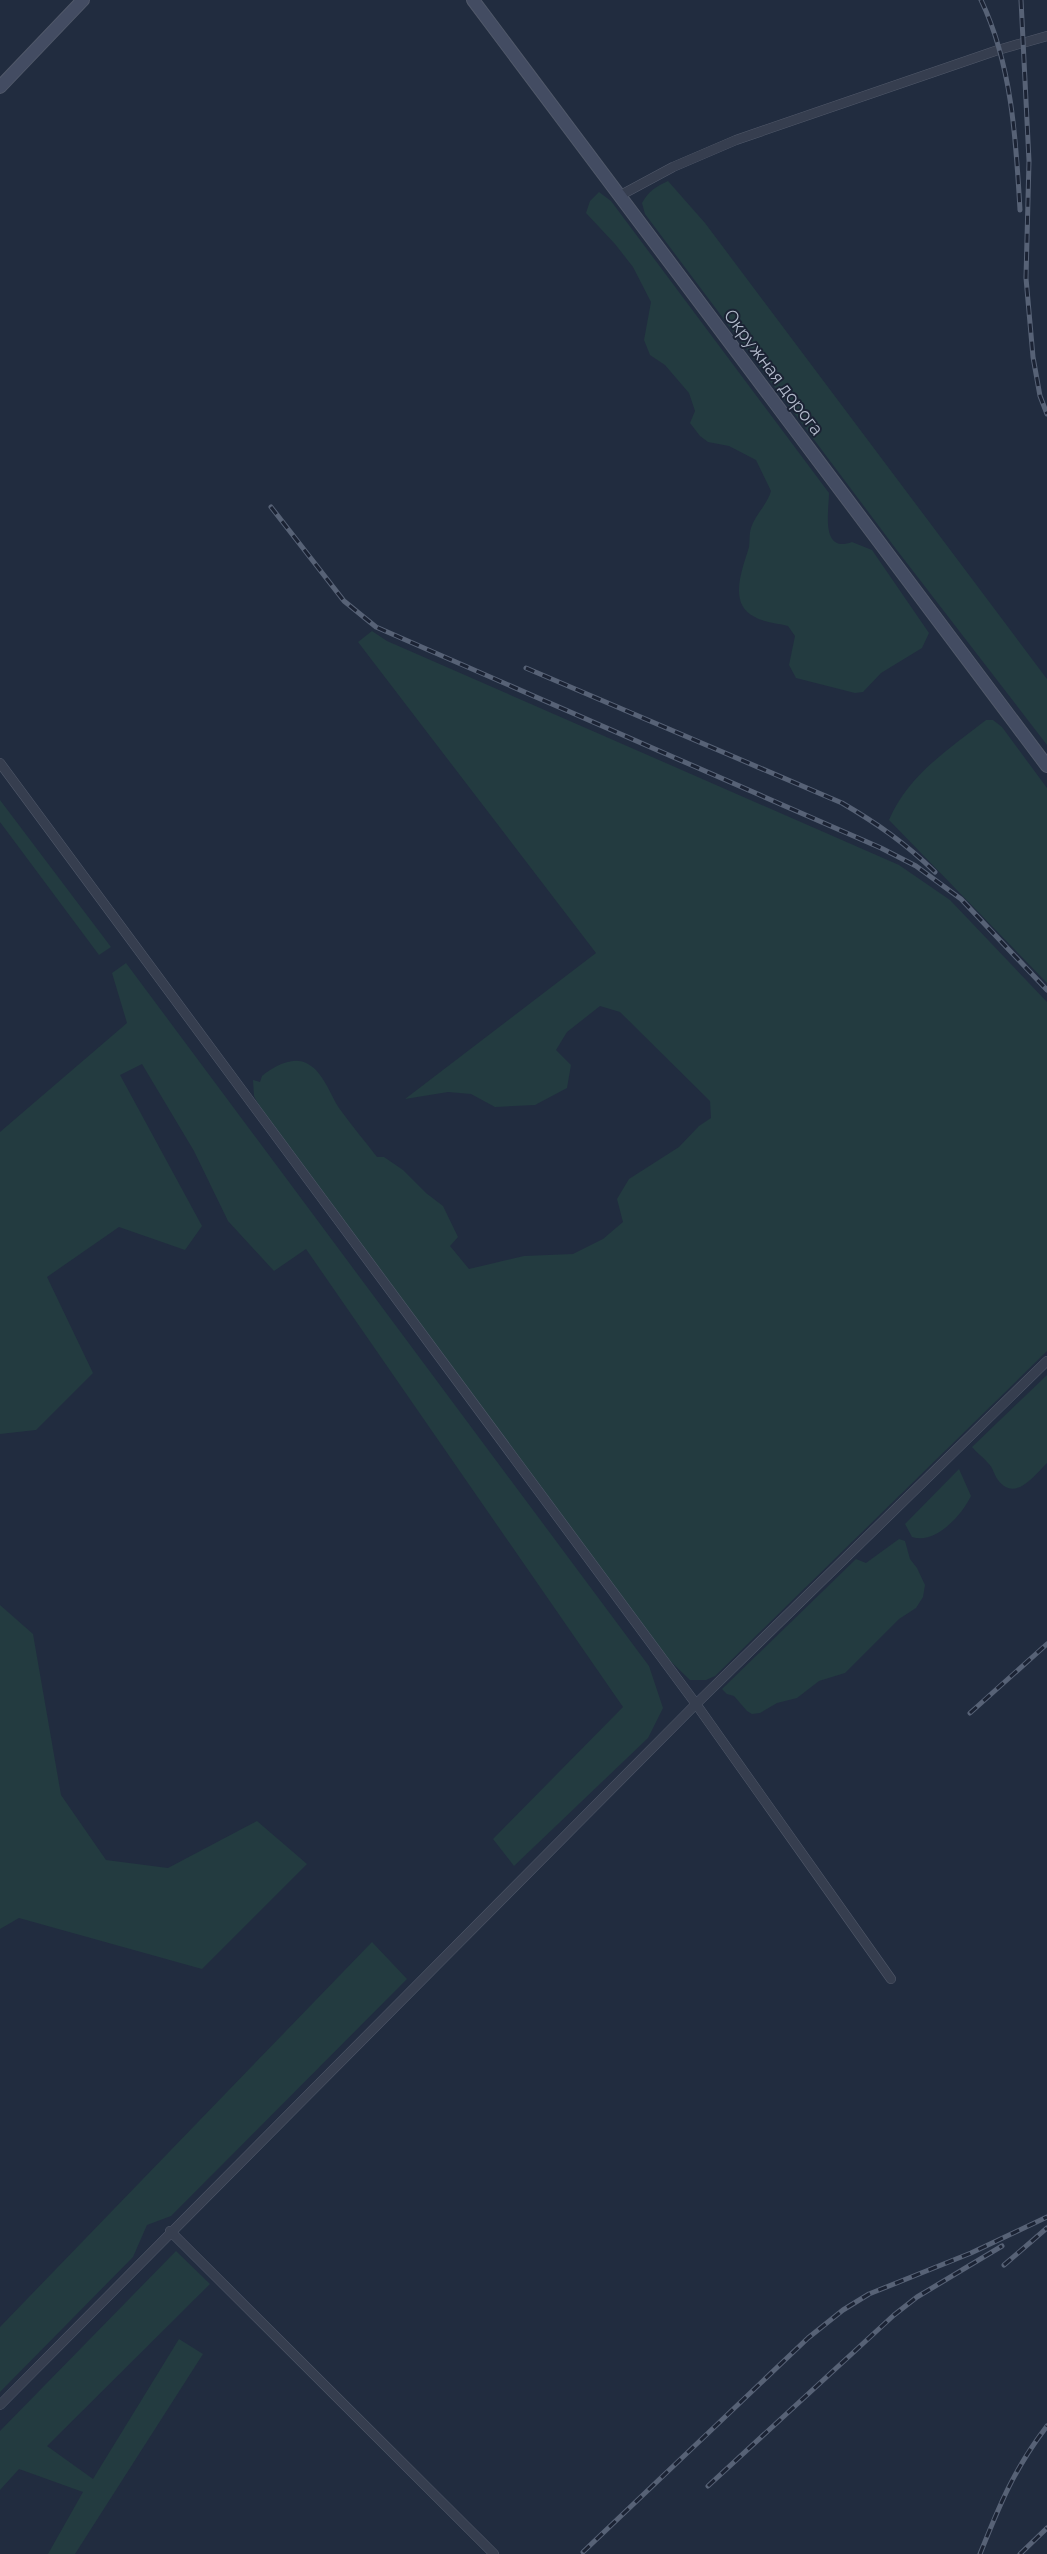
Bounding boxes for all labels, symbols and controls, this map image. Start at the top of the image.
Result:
street label: Окружная дорога [720,305,828,439]

